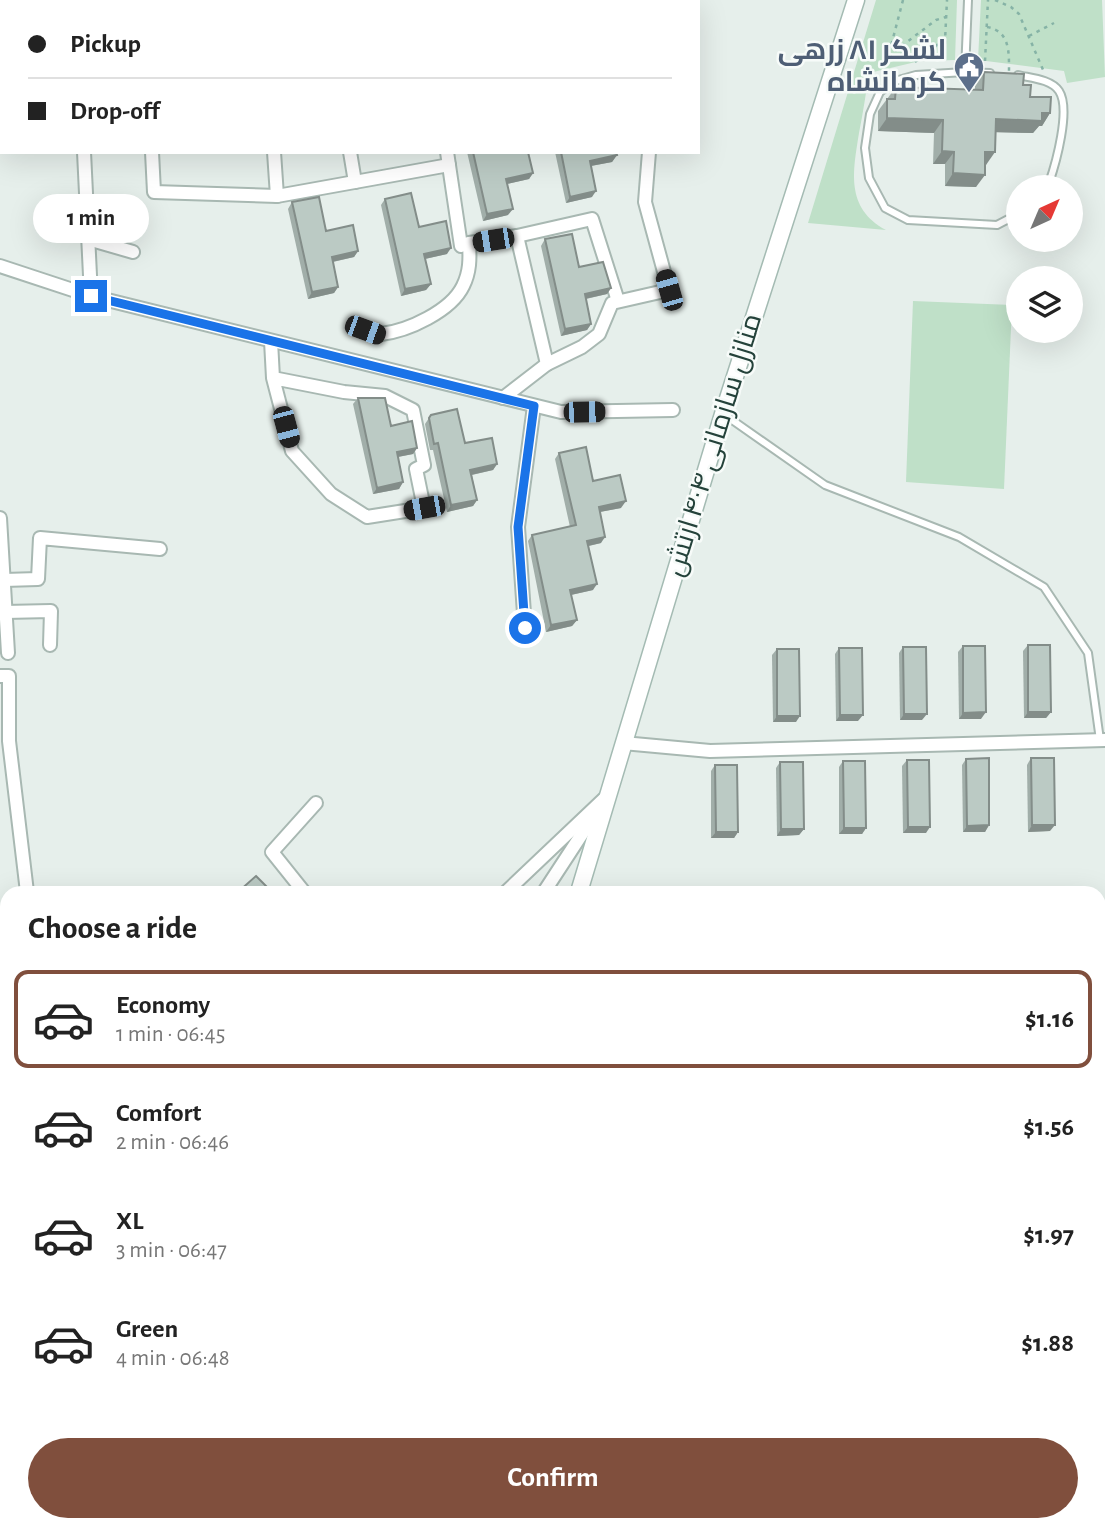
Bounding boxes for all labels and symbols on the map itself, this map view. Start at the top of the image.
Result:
place label: لشکر ۸۱ زرهی کرمانشاه [778,35,946,98]
public building icon: لشکر ۸۱ زرهی کرمانشاه [952,50,986,94]
north arrow [1006,175,1083,252]
callout: 1 min [33,194,149,244]
car [471,226,516,254]
car [654,267,685,313]
route end [75,280,107,312]
street label: منازل سازمانی ۴۰۴ ارتش [660,310,768,580]
car [342,313,389,347]
car [563,401,606,423]
car [271,404,302,450]
car [402,494,447,522]
route start [509,612,541,644]

